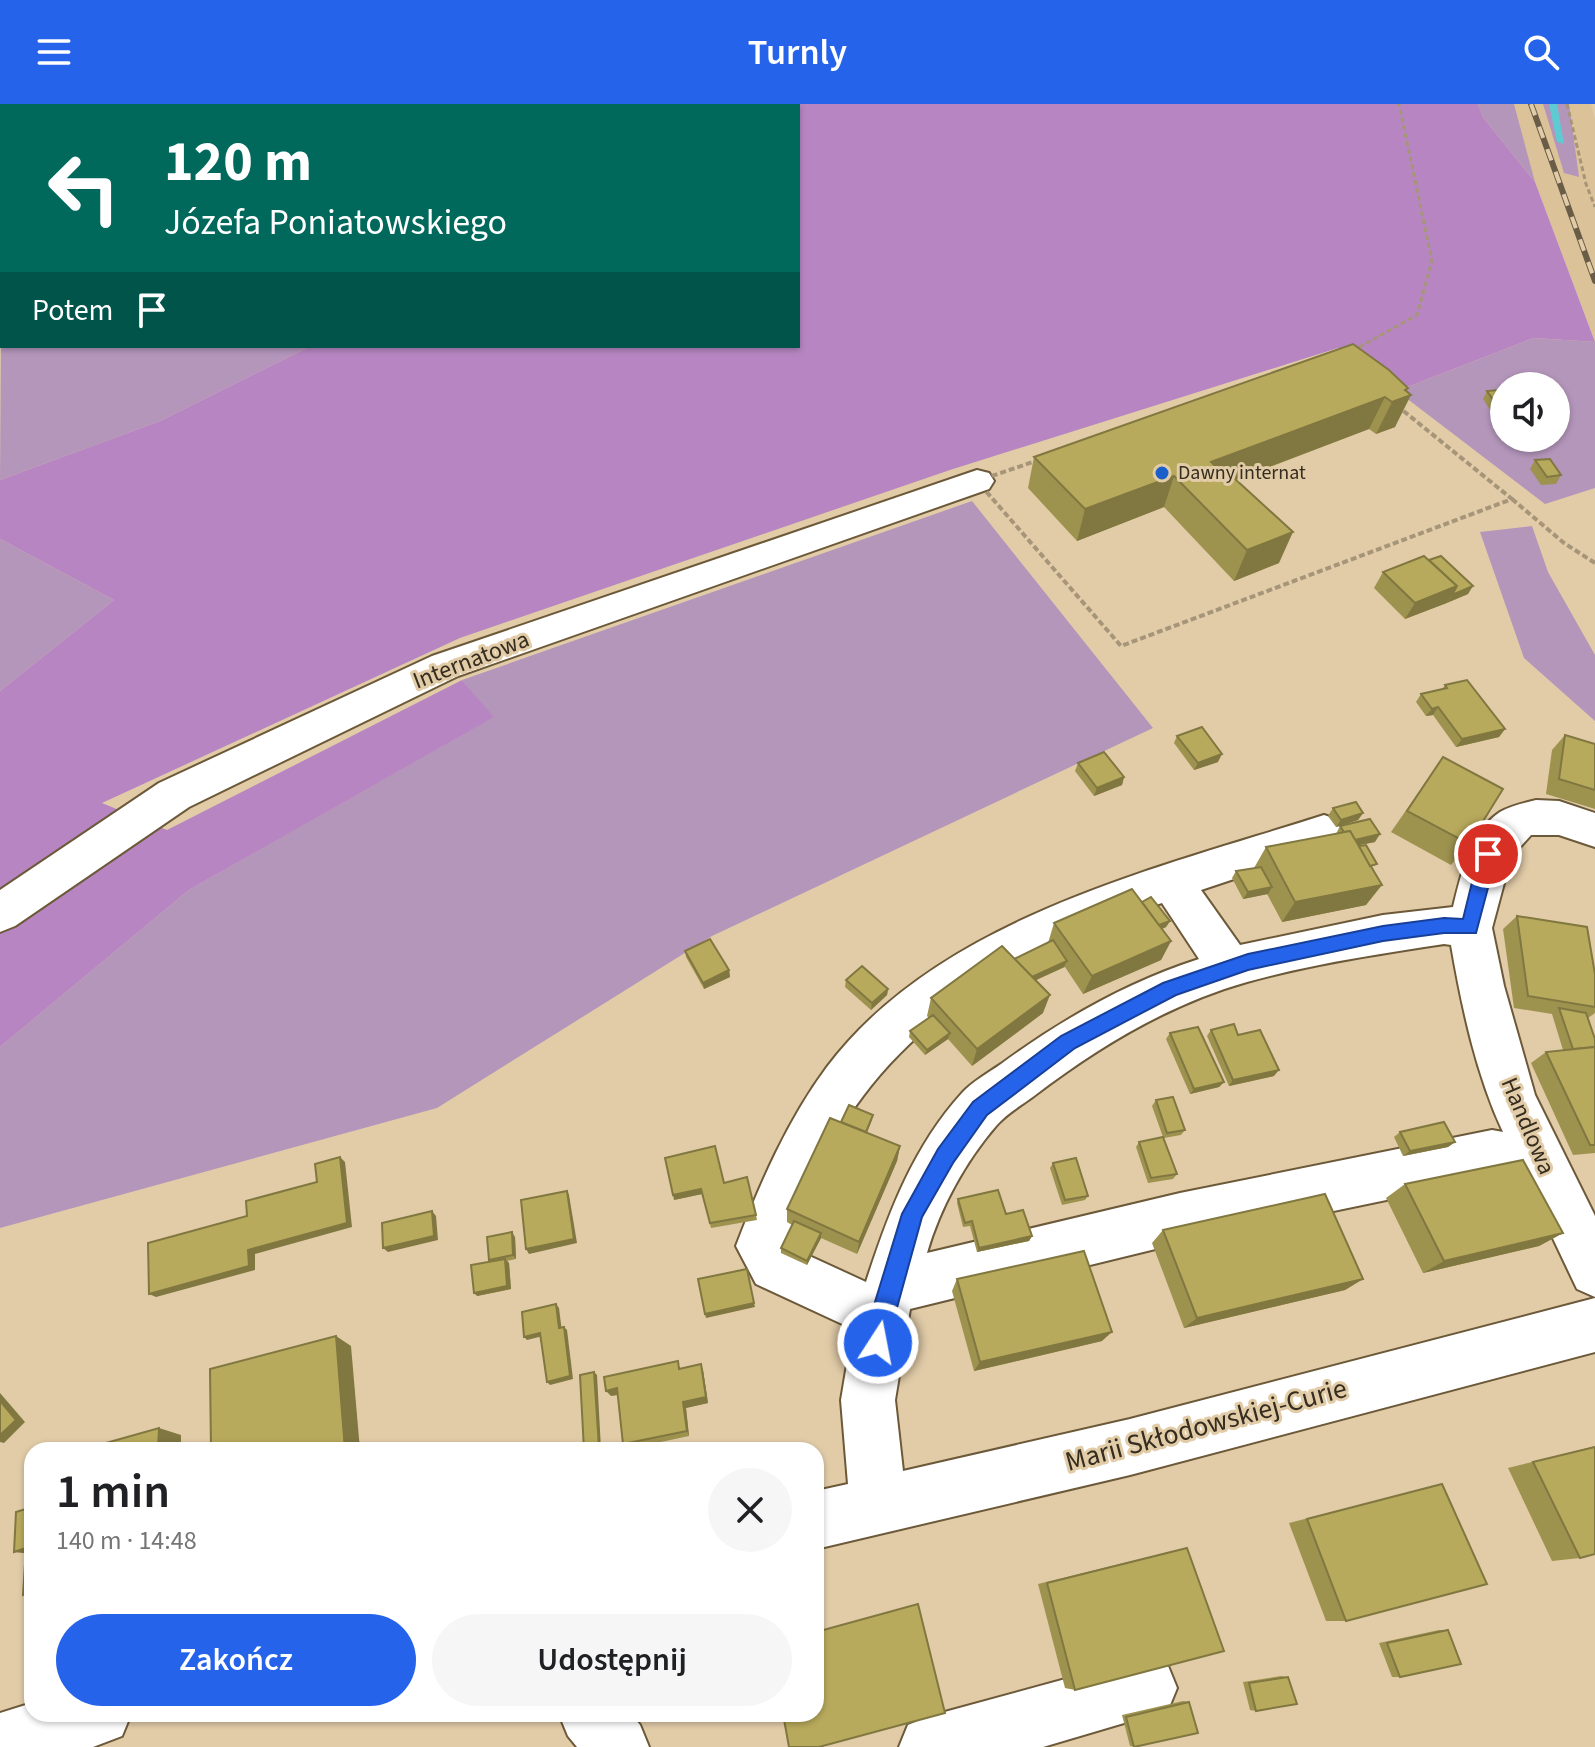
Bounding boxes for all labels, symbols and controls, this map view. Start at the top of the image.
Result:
text: Turnly [748,27,847,78]
icon: menu [32,30,76,74]
icon: search [1519,30,1563,74]
text: 120 m [164,123,312,202]
icon: left [32,136,136,240]
text: Józefa Poniatowskiego [164,197,507,248]
icon: arrive [130,288,174,332]
text: Potem [32,289,114,332]
map controls [1490,372,1570,452]
button: sound [1490,372,1570,452]
place label: Dawny internat [1178,459,1306,487]
marker: Dawny internat [1153,464,1171,482]
street label: Internatowa [408,622,534,698]
pin [1454,820,1522,888]
icon: arrive [1466,832,1510,876]
street label: Handlowa [1492,1072,1564,1180]
position arrow [836,1301,920,1385]
street label: Marii Skłodowskiej-Curie [1061,1368,1351,1482]
text: 1 min [56,1458,170,1526]
button: close [708,1468,792,1552]
text: 140 m · 14:48 [56,1522,197,1559]
button: Zakończ [56,1614,416,1706]
button: Udostępnij [432,1614,792,1706]

